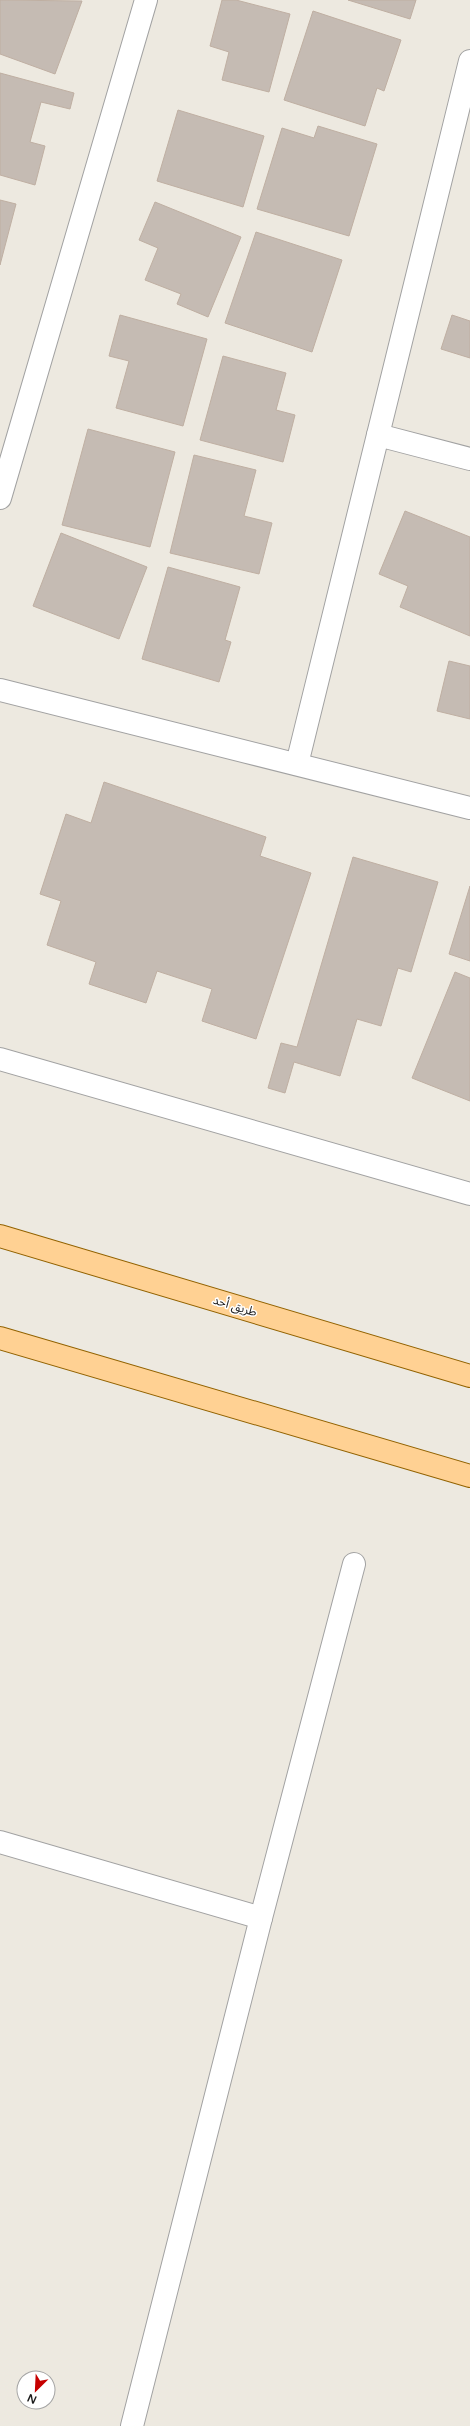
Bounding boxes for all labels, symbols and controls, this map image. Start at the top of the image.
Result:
street label: طريق أحد [211,1292,259,1320]
north arrow [16,2370,56,2410]
text: N [25,2391,39,2406]

